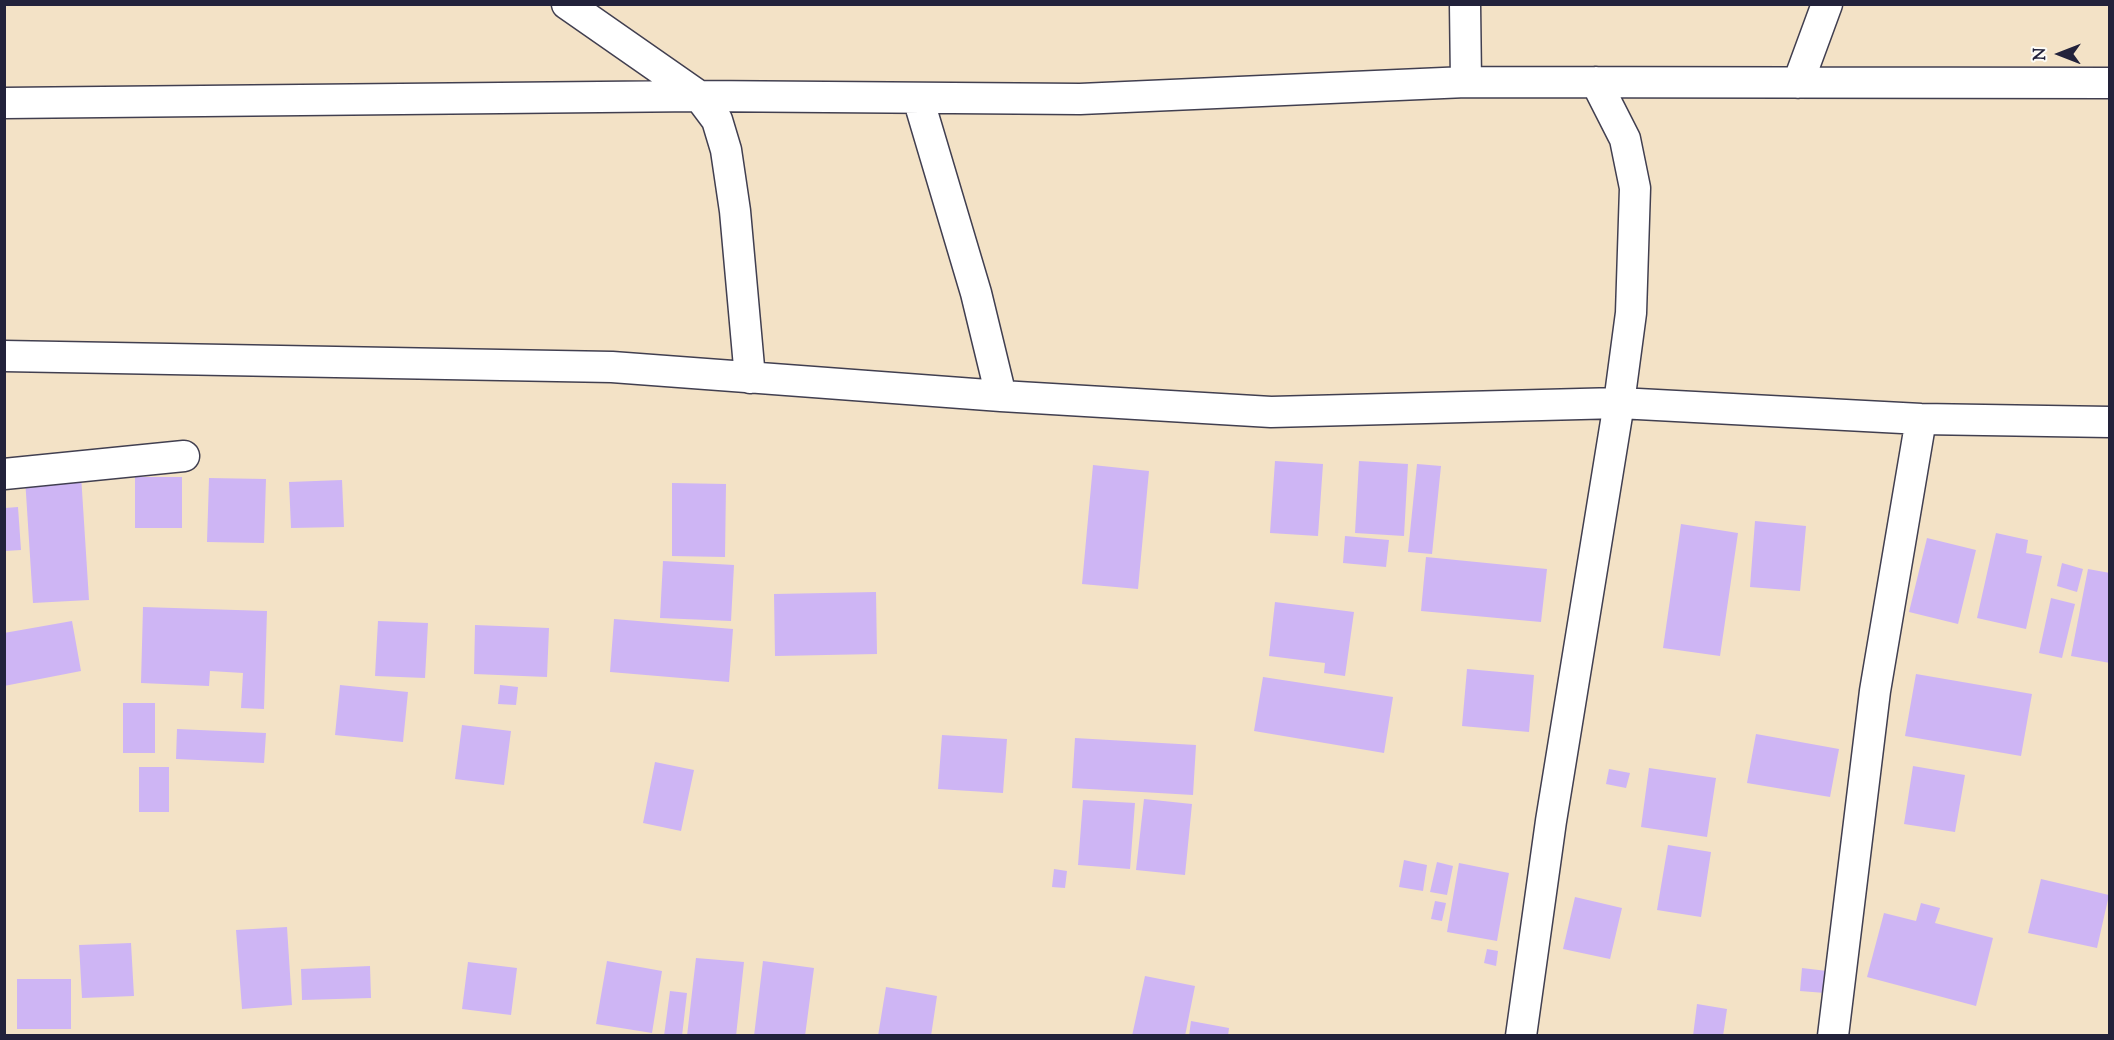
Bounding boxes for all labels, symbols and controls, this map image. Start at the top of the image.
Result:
north arrow [2030,24,2090,84]
text: N [2030,48,2053,60]

